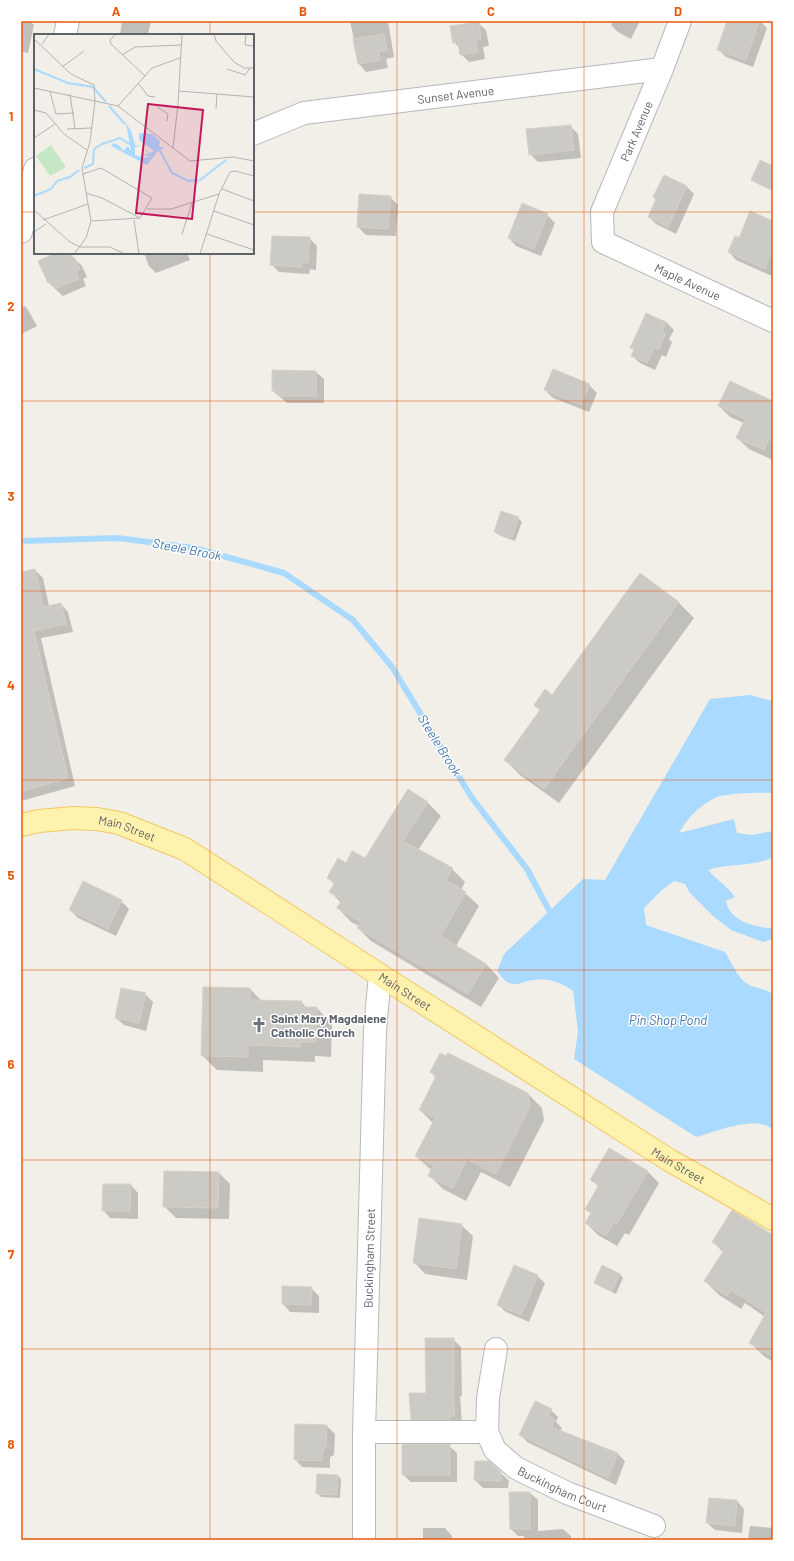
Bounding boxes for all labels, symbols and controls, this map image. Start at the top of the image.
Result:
text: A [112,3,121,19]
text: B [299,3,307,19]
text: C [487,3,495,19]
text: D [674,3,682,19]
inset map [34,34,254,254]
street label: Sunset Avenue [417,83,495,106]
street label: Park Avenue [617,99,655,163]
text: 1 [9,108,13,124]
street label: Maple Avenue [653,260,723,303]
text: 2 [7,298,15,314]
text: 3 [7,488,15,504]
water label: Steele Brook [151,534,223,564]
text: 4 [7,677,15,693]
water label: Steele Brook [415,711,466,779]
street label: Main Street [97,812,158,844]
text: 5 [7,867,15,883]
street label: Main Street [376,969,434,1013]
place label: Saint Mary Magdalene Catholic Church [271,1011,387,1039]
water label: Pin Shop Pond [629,1012,707,1028]
church icon: Saint Mary Magdalene Catholic Church [250,1016,268,1034]
text: 6 [8,1056,15,1072]
street label: Main Street [649,1144,708,1186]
street label: Buckingham Street [360,1208,377,1308]
text: 7 [8,1246,15,1262]
text: 8 [7,1436,15,1452]
street label: Buckingham Court [516,1463,609,1515]

